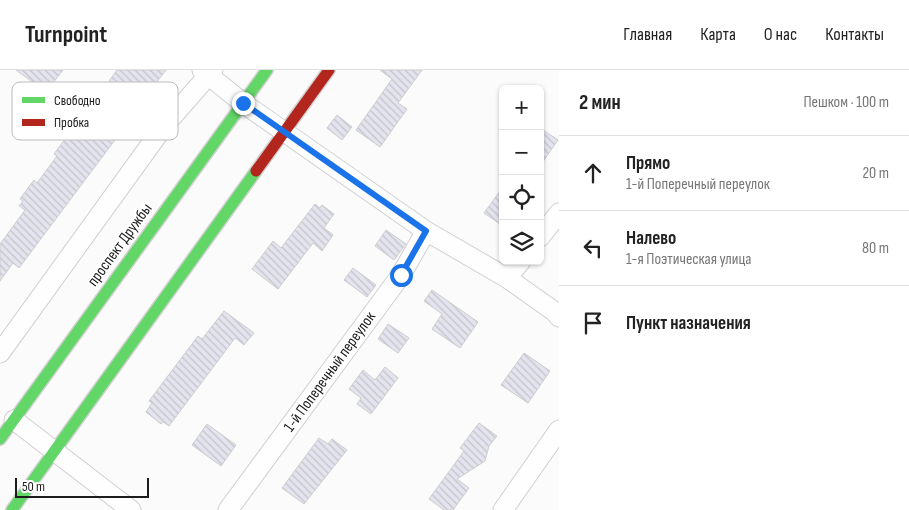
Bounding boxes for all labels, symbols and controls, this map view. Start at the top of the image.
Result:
text: Turnpoint [25,20,107,49]
text: Главная [623,24,672,45]
text: Карта [700,24,736,45]
text: О нас [764,24,797,45]
text: Контакты [825,24,884,45]
legend [12,82,178,140]
map controls [499,85,544,265]
button: + [499,85,544,130]
text: 2 мин [579,90,621,115]
text: Свободно [54,92,101,109]
route end [232,92,255,115]
text: Пешком · 100 m [803,93,889,112]
text: Пробка [54,114,89,131]
button: − [499,130,544,175]
text: Прямо [626,152,670,175]
icon: ahead [579,159,607,187]
text: 20 m [862,164,889,183]
button: locate [499,175,544,220]
text: 1-й Поперечный переулок [626,175,770,194]
street label: проспект Дружбы [84,200,156,290]
button: layers [499,220,544,265]
text: Налево [626,227,676,250]
icon: left [579,234,607,262]
text: 80 m [862,239,889,258]
text: 1-я Поэтическая улица [626,250,751,269]
route start [390,264,413,287]
street label: 1-й Поперечный переулок [280,307,381,436]
icon: arrive [579,309,607,337]
text: Пункт назначения [626,312,751,335]
scale bar [15,475,149,498]
text: 50 m [22,478,45,495]

